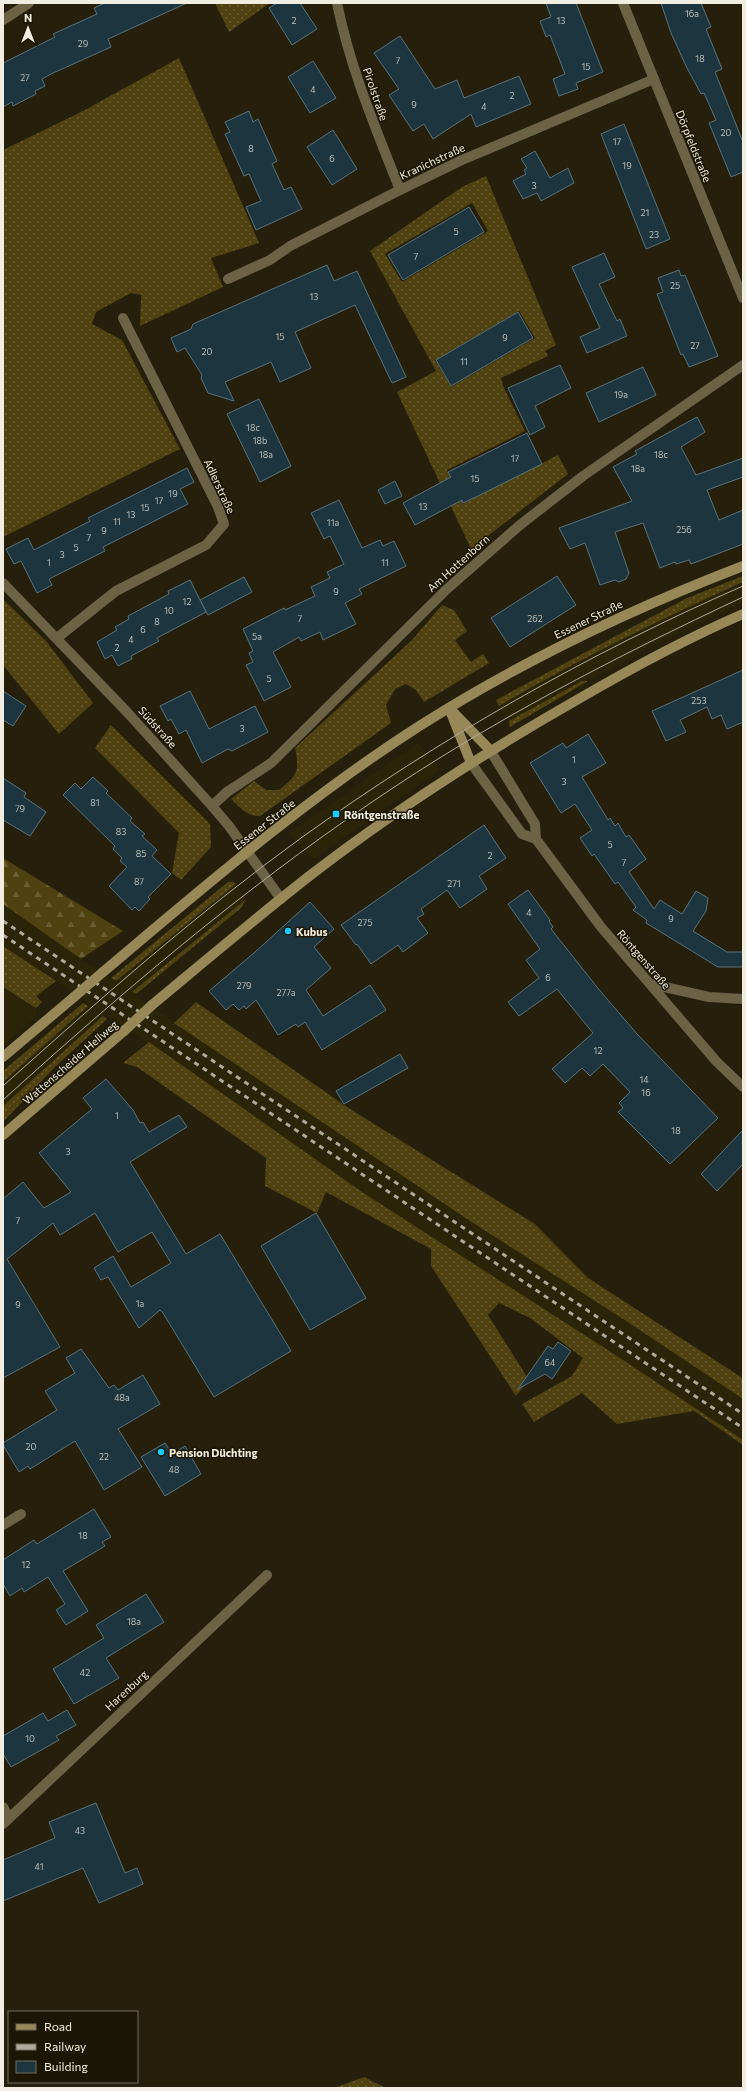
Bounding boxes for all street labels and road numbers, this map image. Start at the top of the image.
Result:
street label: Pirolstraße [361,66,391,122]
street label: Dörpfeldstraße [674,108,714,184]
street label: Kranichstraße [397,140,467,182]
street label: Adlerstraße [202,457,238,515]
street label: Am Hottenborn [424,532,492,594]
street label: Essener Straße [552,597,624,641]
street label: Südstraße [136,704,180,750]
street label: Essener Straße [231,796,297,852]
street label: Röntgenstraße [615,927,673,991]
street label: Wattenscheider Hellweg [20,1017,120,1107]
street label: Harenburg [102,1667,150,1713]

